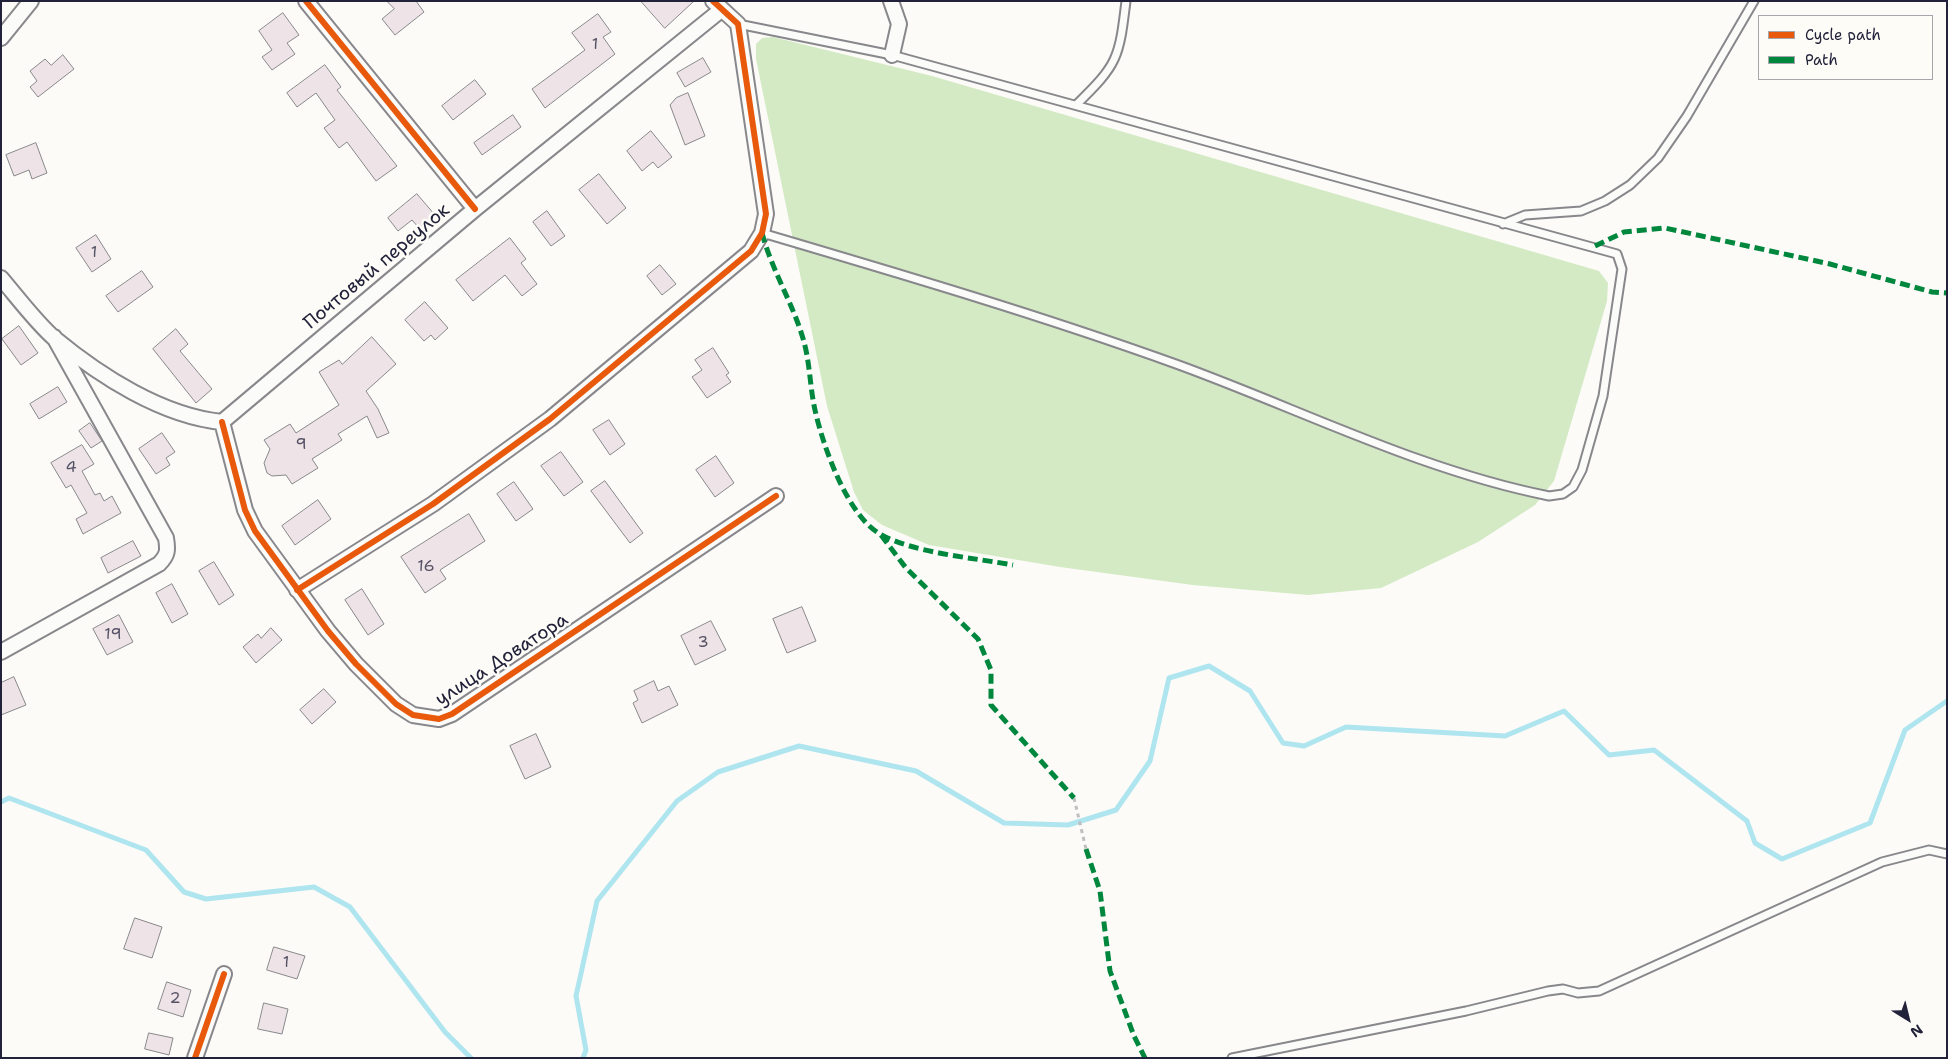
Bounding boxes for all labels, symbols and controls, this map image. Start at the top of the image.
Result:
legend [1758,15,1933,80]
text: Cycle path [1805,25,1881,45]
house number: 1 [592,35,598,55]
text: Path [1805,50,1838,70]
street label: Почтовый переулок [299,199,455,335]
house number: 1 [91,243,97,263]
house number: 9 [295,435,307,455]
house number: 4 [65,458,77,478]
house number: 16 [417,557,435,577]
street label: улица Доватора [431,609,573,711]
house number: 19 [104,625,122,645]
house number: 3 [697,633,709,653]
house number: 1 [283,953,289,973]
house number: 2 [169,989,181,1009]
north arrow [1883,994,1933,1044]
text: N [1907,1021,1927,1042]

